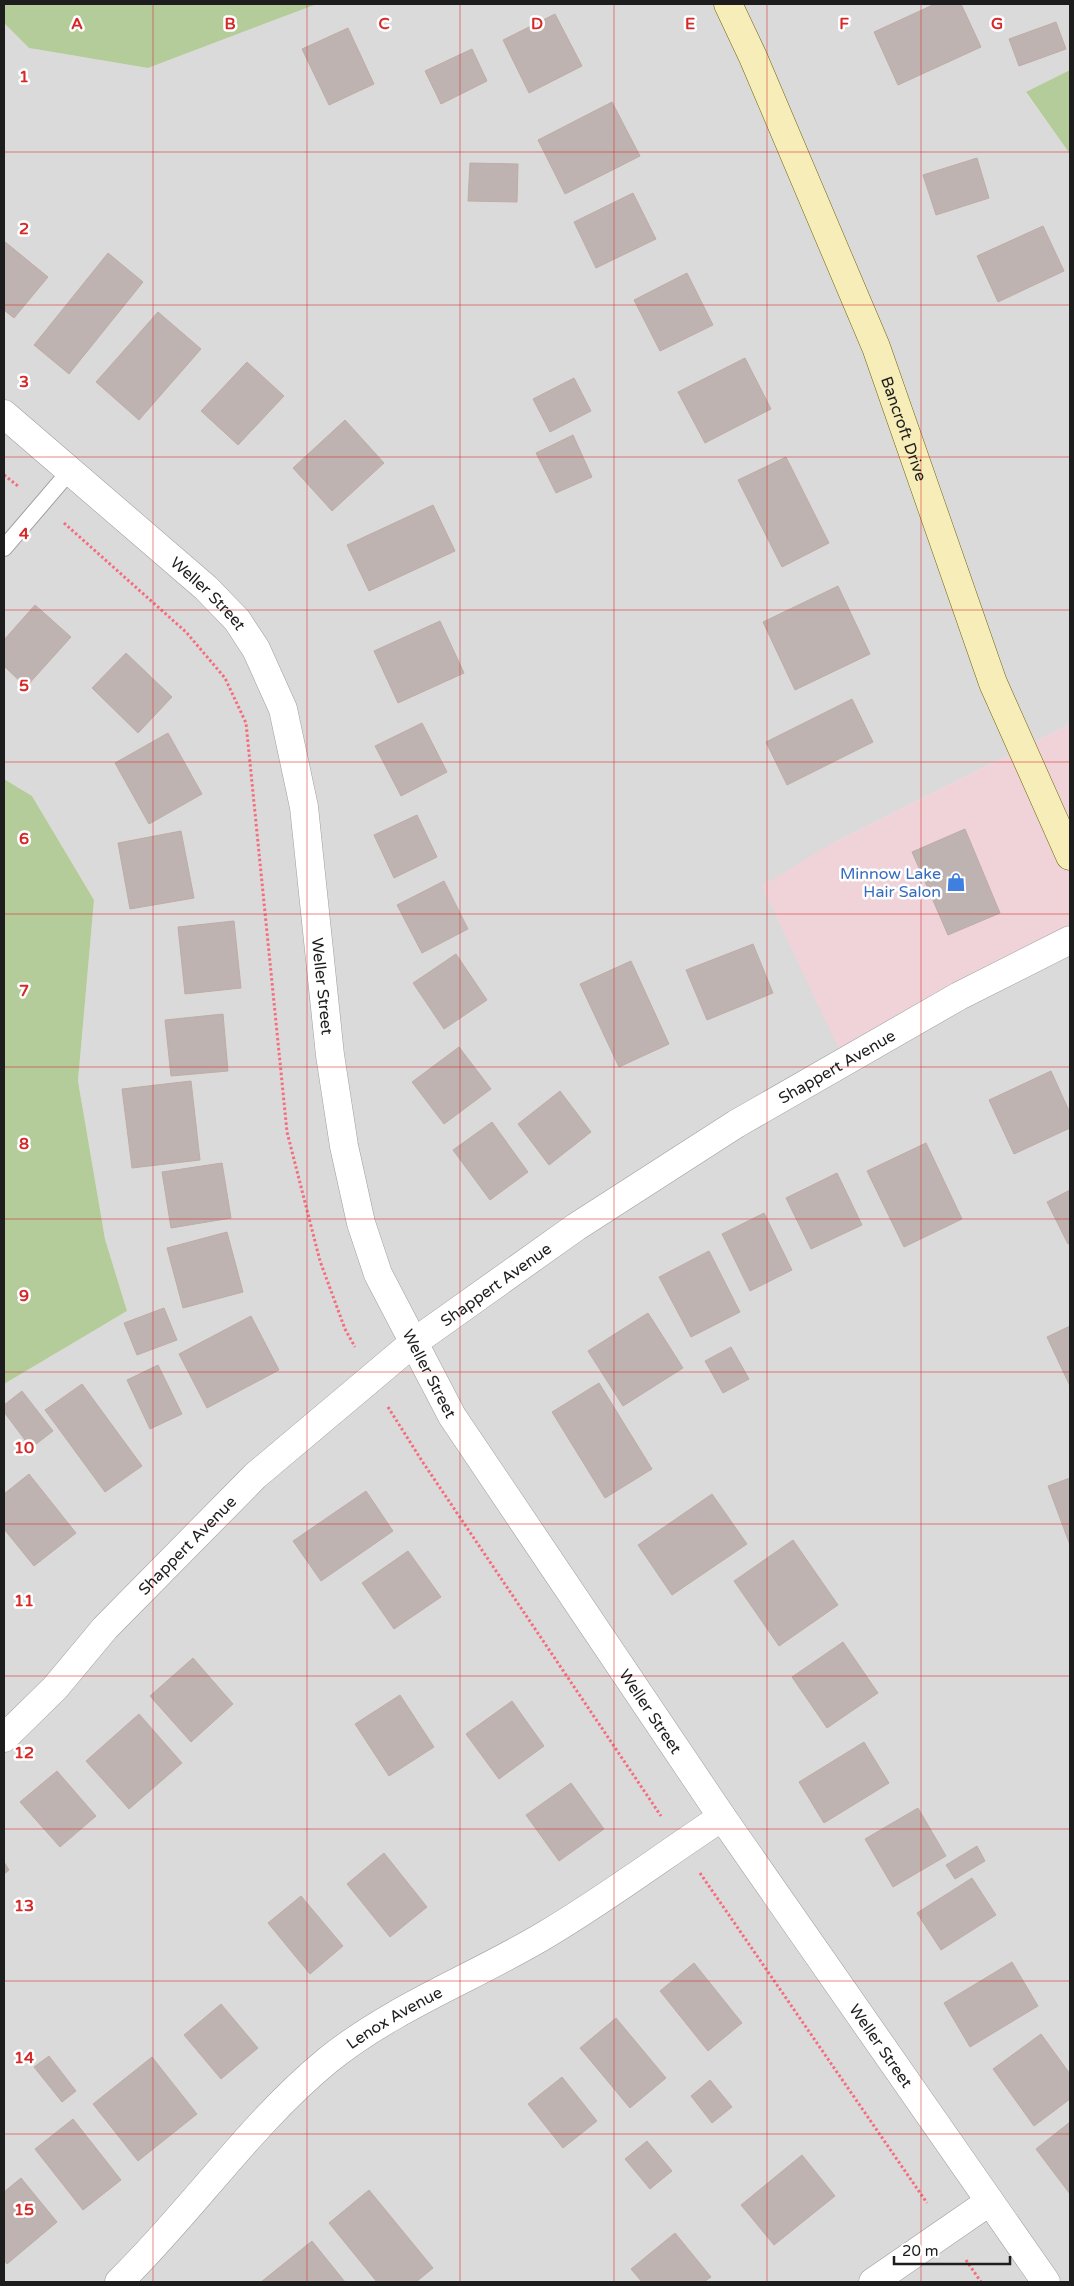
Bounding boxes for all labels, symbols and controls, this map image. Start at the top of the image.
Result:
text: A [71,14,83,34]
text: B [224,14,236,34]
text: C [378,14,390,34]
text: D [531,14,543,34]
text: E [685,14,695,34]
text: F [839,14,849,34]
text: G [991,14,1003,34]
text: 1 [19,67,29,87]
text: 2 [19,219,29,239]
text: 3 [19,372,29,392]
street label: Bancroft Drive [876,374,931,484]
text: 4 [19,524,29,544]
street label: Weller Street [166,553,250,634]
text: 5 [19,676,29,696]
text: 6 [19,829,29,849]
place label: Minnow Lake Hair Salon [840,864,941,902]
shop icon: Minnow Lake Hair Salon [945,871,967,893]
street label: Weller Street [307,937,337,1036]
text: 7 [19,981,29,1001]
street label: Shappert Avenue [775,1026,899,1109]
text: 8 [19,1134,29,1154]
street label: Shappert Avenue [437,1239,556,1331]
text: 9 [19,1286,29,1306]
street label: Weller Street [397,1326,460,1422]
text: 10 [14,1438,34,1458]
street label: Shappert Avenue [134,1492,241,1600]
text: 11 [14,1591,34,1611]
street label: Weller Street [614,1666,686,1758]
text: 12 [14,1743,34,1763]
text: 13 [14,1896,34,1916]
street label: Lenox Avenue [343,1982,446,2054]
street label: Weller Street [844,2000,917,2092]
text: 14 [14,2048,34,2068]
text: 15 [14,2200,34,2220]
scale bar [894,2234,1010,2266]
text: 20 m [902,2242,939,2260]

